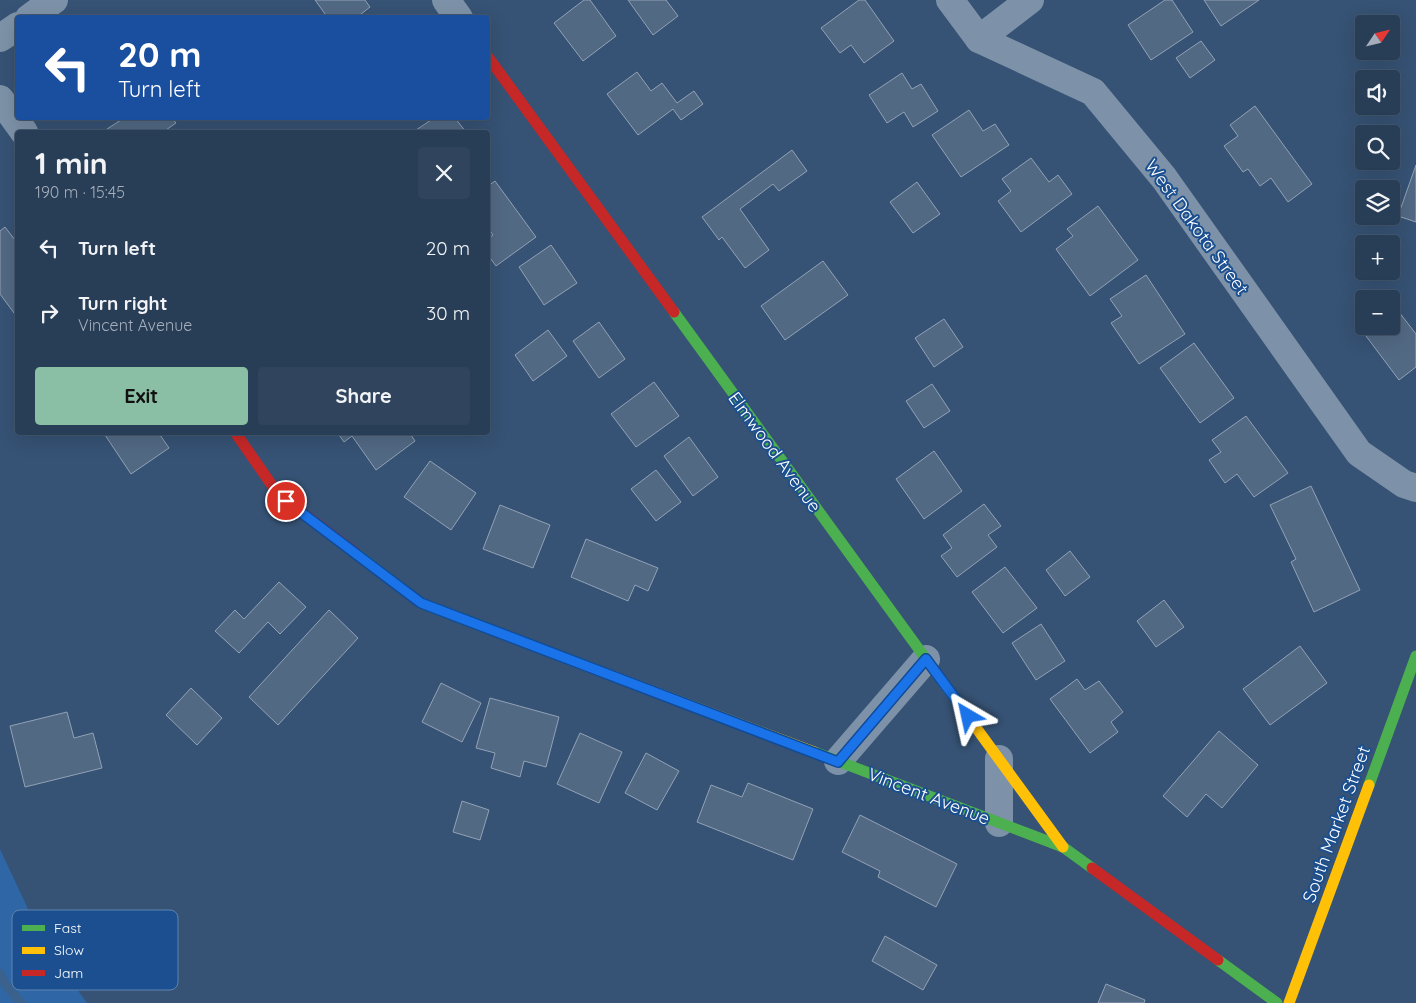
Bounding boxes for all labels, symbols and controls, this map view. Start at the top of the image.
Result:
north arrow [1355,15,1400,60]
map controls [1355,15,1400,335]
text: 20 m [118,32,201,76]
icon: left [35,35,100,100]
button: sound [1355,70,1400,115]
text: Turn left [118,75,201,103]
button: search [1355,125,1400,170]
text: 1 min [35,144,108,182]
button: close [418,147,470,199]
street label: West Dakota Street [1140,155,1254,299]
button: layers [1355,180,1400,225]
text: 190 m · 15:45 [35,182,125,202]
icon: left [35,234,63,262]
button: + [1355,235,1400,280]
text: Turn left [78,236,156,260]
text: 20 m [426,236,470,260]
button: − [1355,290,1400,335]
text: Turn right [78,291,167,315]
icon: right [35,299,63,327]
text: 30 m [426,301,470,325]
text: Vincent Avenue [78,315,192,335]
button: Exit [35,367,248,425]
button: Share [258,367,470,425]
street label: Elmwood Avenue [724,387,826,517]
pin [265,480,307,522]
icon: arrive [272,487,300,515]
position arrow [941,689,993,741]
street label: South Market Street [1297,743,1375,905]
street label: Vincent Avenue [865,762,993,830]
legend [12,910,178,990]
text: Fast [54,919,82,937]
text: Slow [54,941,84,959]
text: Jam [54,964,83,982]

